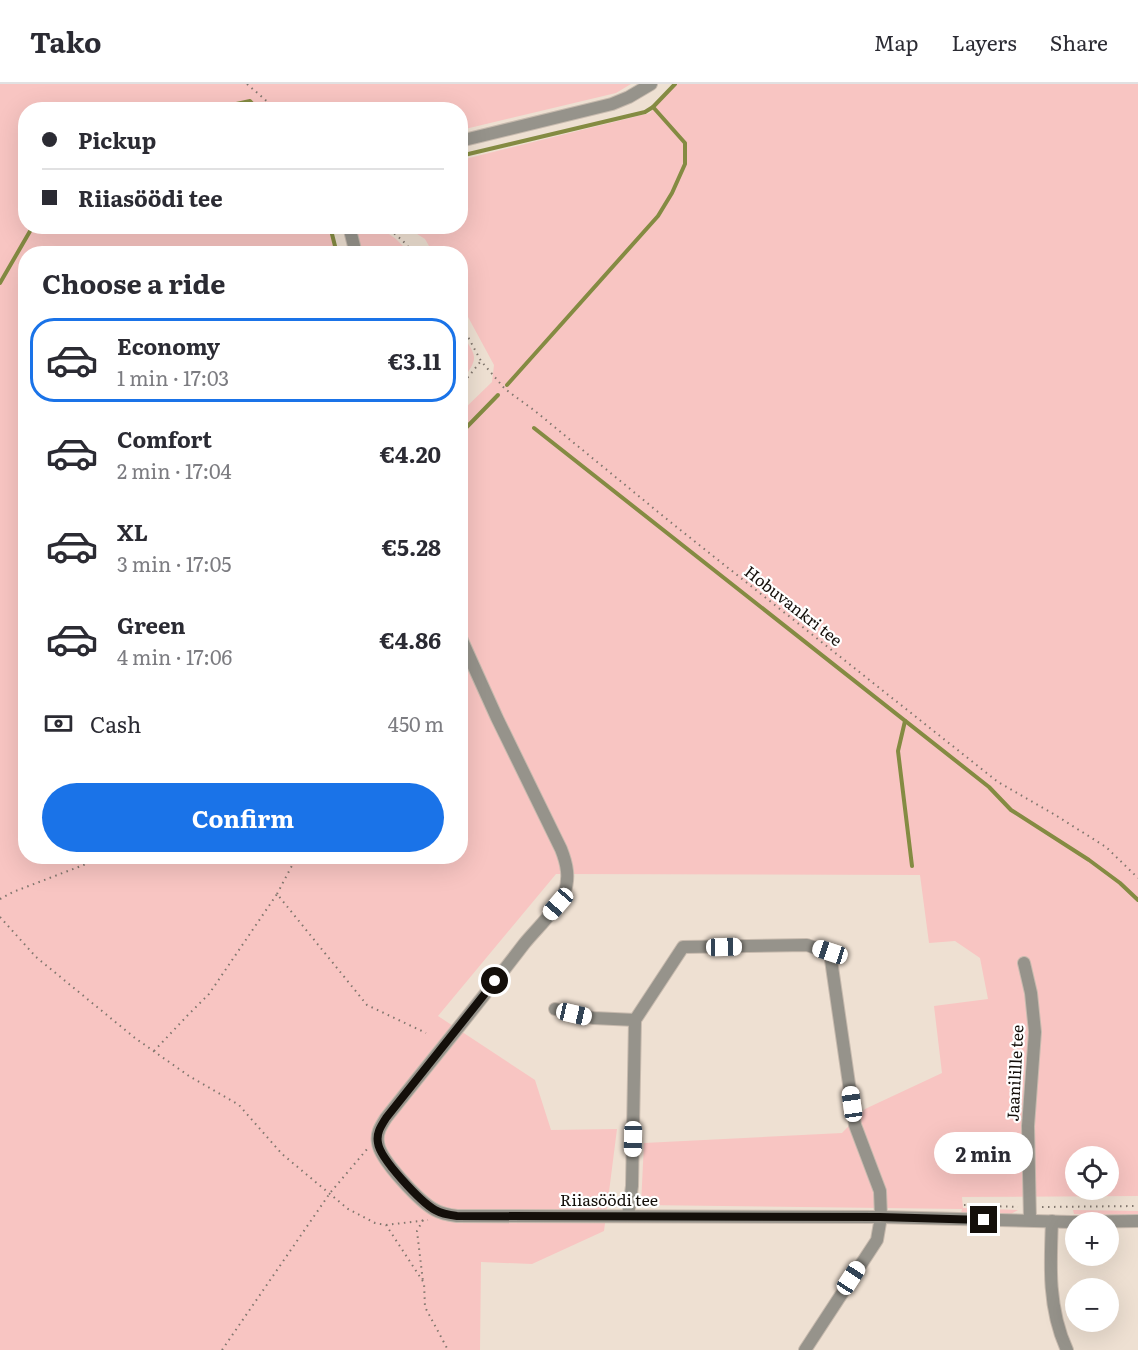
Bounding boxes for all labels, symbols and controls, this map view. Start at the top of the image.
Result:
text: Tako [30,20,102,62]
text: Map [874,26,919,57]
text: Layers [952,26,1017,57]
text: Share [1050,26,1108,57]
text: Pickup [78,123,156,156]
text: Riiasöödi tee [78,181,223,214]
text: Choose a ride [42,262,225,302]
text: Economy [117,329,220,362]
icon: car [45,333,99,387]
text: €3.11 [388,344,441,377]
text: 1 min · 17:03 [117,362,229,392]
text: Comfort [117,422,212,455]
icon: car [45,426,99,480]
text: €4.20 [380,437,441,470]
text: 2 min · 17:04 [117,455,232,485]
text: XL [117,515,148,548]
icon: car [45,519,99,573]
text: €5.28 [382,530,441,563]
text: 3 min · 17:05 [117,548,231,578]
street label: Hobuvankri tee [740,559,848,651]
text: Green [117,608,186,641]
icon: car [45,612,99,666]
text: €4.86 [379,623,441,656]
text: 4 min · 17:06 [117,641,232,671]
icon: cash [42,707,75,740]
text: Cash [90,707,141,740]
text: 450 m [388,708,444,738]
button: Confirm [42,783,444,852]
car [539,885,577,923]
car [706,938,742,956]
car [810,938,850,966]
route start [481,967,508,994]
car [554,1001,594,1027]
street label: Jaanilille tee [999,1024,1029,1122]
car [841,1085,863,1123]
car [624,1121,642,1157]
callout: 2 min [934,1133,1034,1175]
text: 2 min [956,1138,1011,1168]
map controls [1065,1146,1119,1332]
button: locate [1065,1146,1119,1200]
street label: Riiasöödi tee [560,1187,658,1211]
route end [970,1206,997,1233]
button: + [1065,1212,1119,1266]
car [834,1258,868,1298]
button: − [1065,1278,1119,1332]

